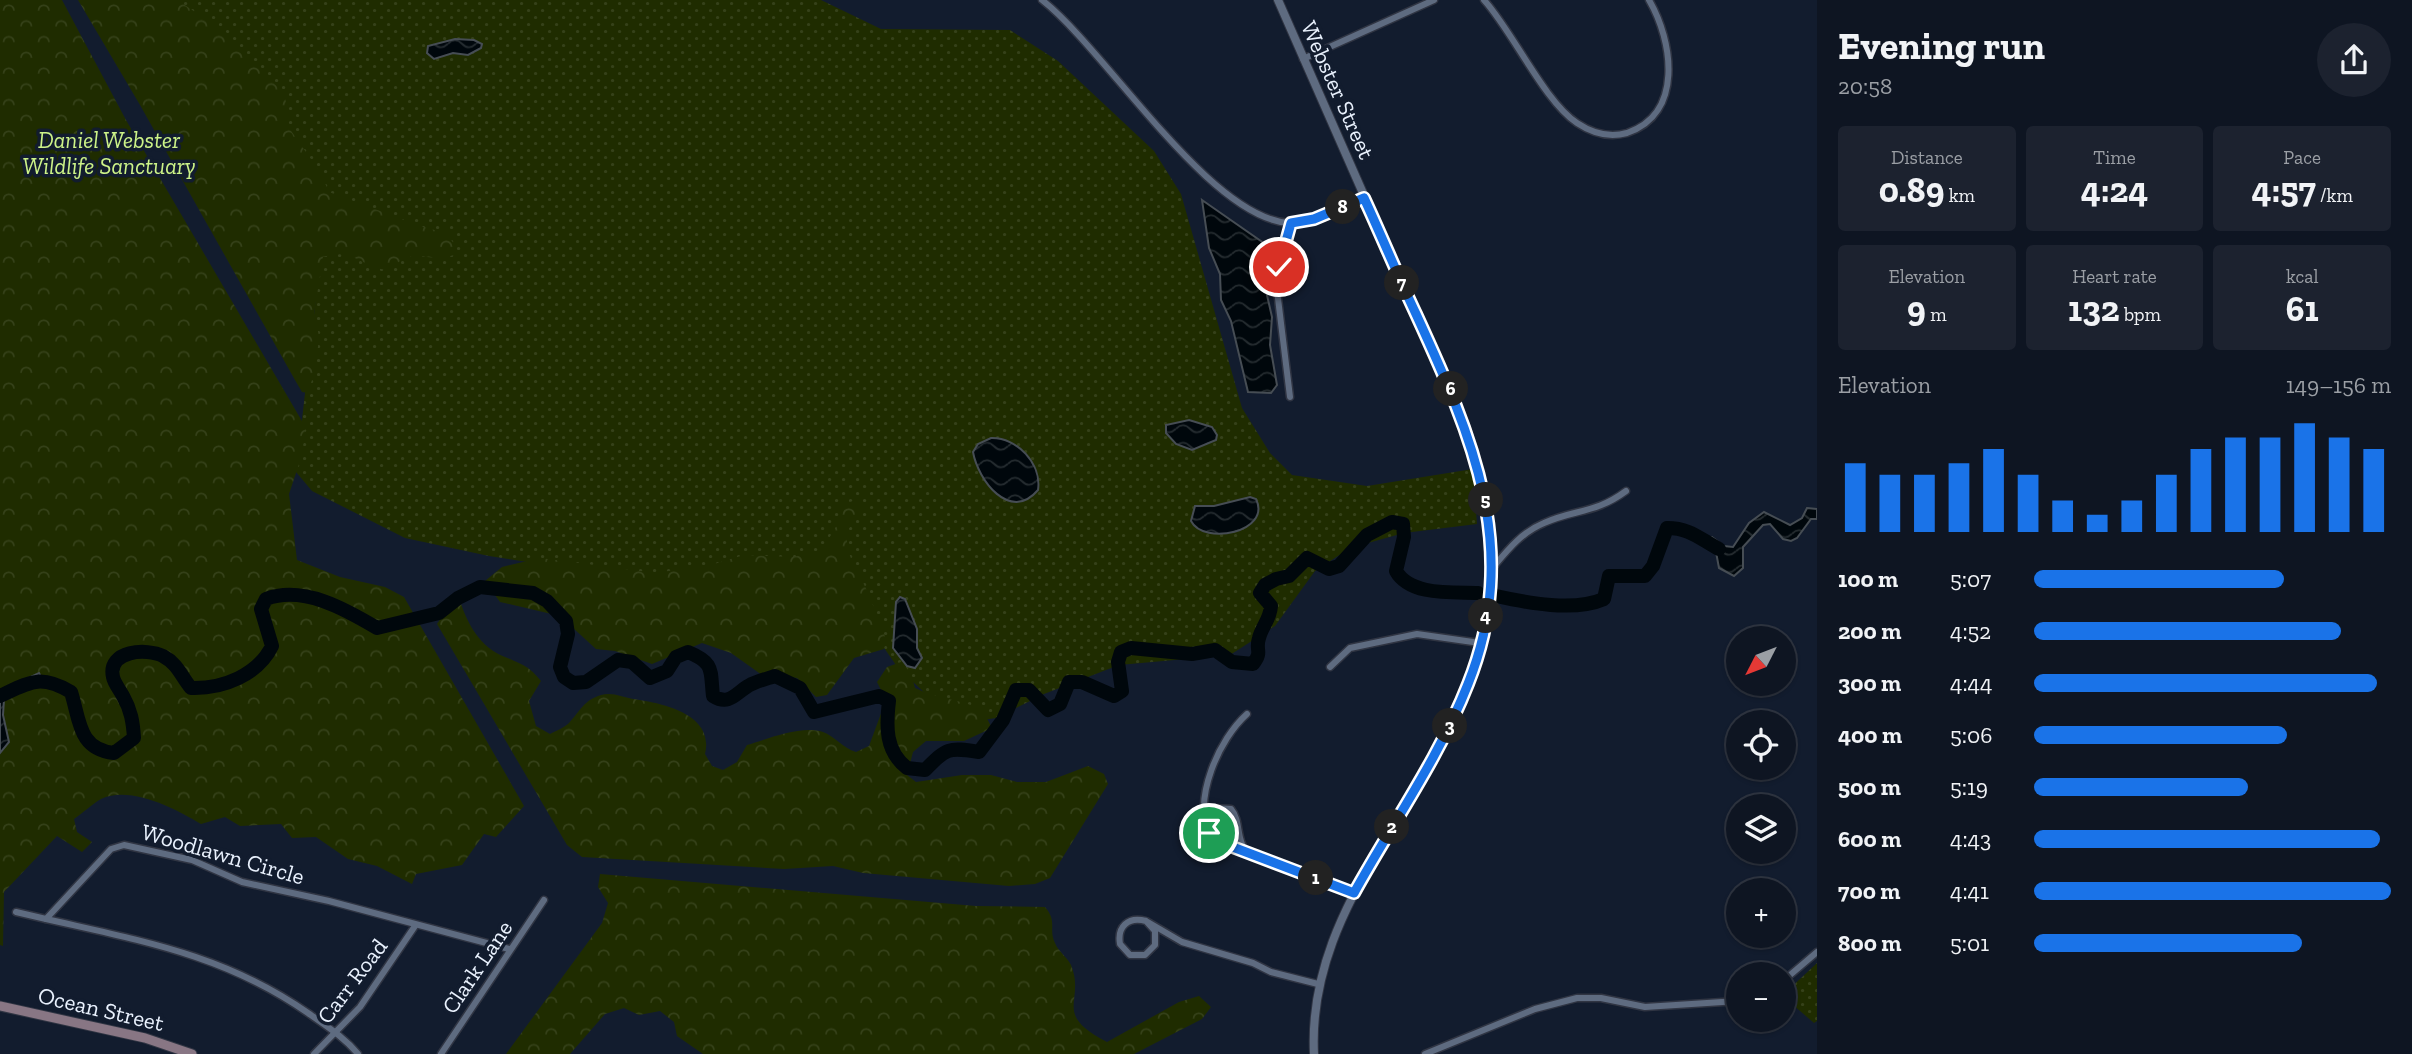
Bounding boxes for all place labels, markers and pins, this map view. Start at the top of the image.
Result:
pin: 8 [1326,190,1360,224]
pin [1249,237,1309,297]
pin: 7 [1384,266,1420,300]
pin: 6 [1434,372,1468,406]
pin: 5 [1468,482,1504,518]
pin: 4 [1468,598,1504,634]
pin: 3 [1432,708,1468,744]
pin [1179,803,1239,863]
pin: 2 [1374,810,1410,844]
pin: 1 [1298,860,1334,896]

